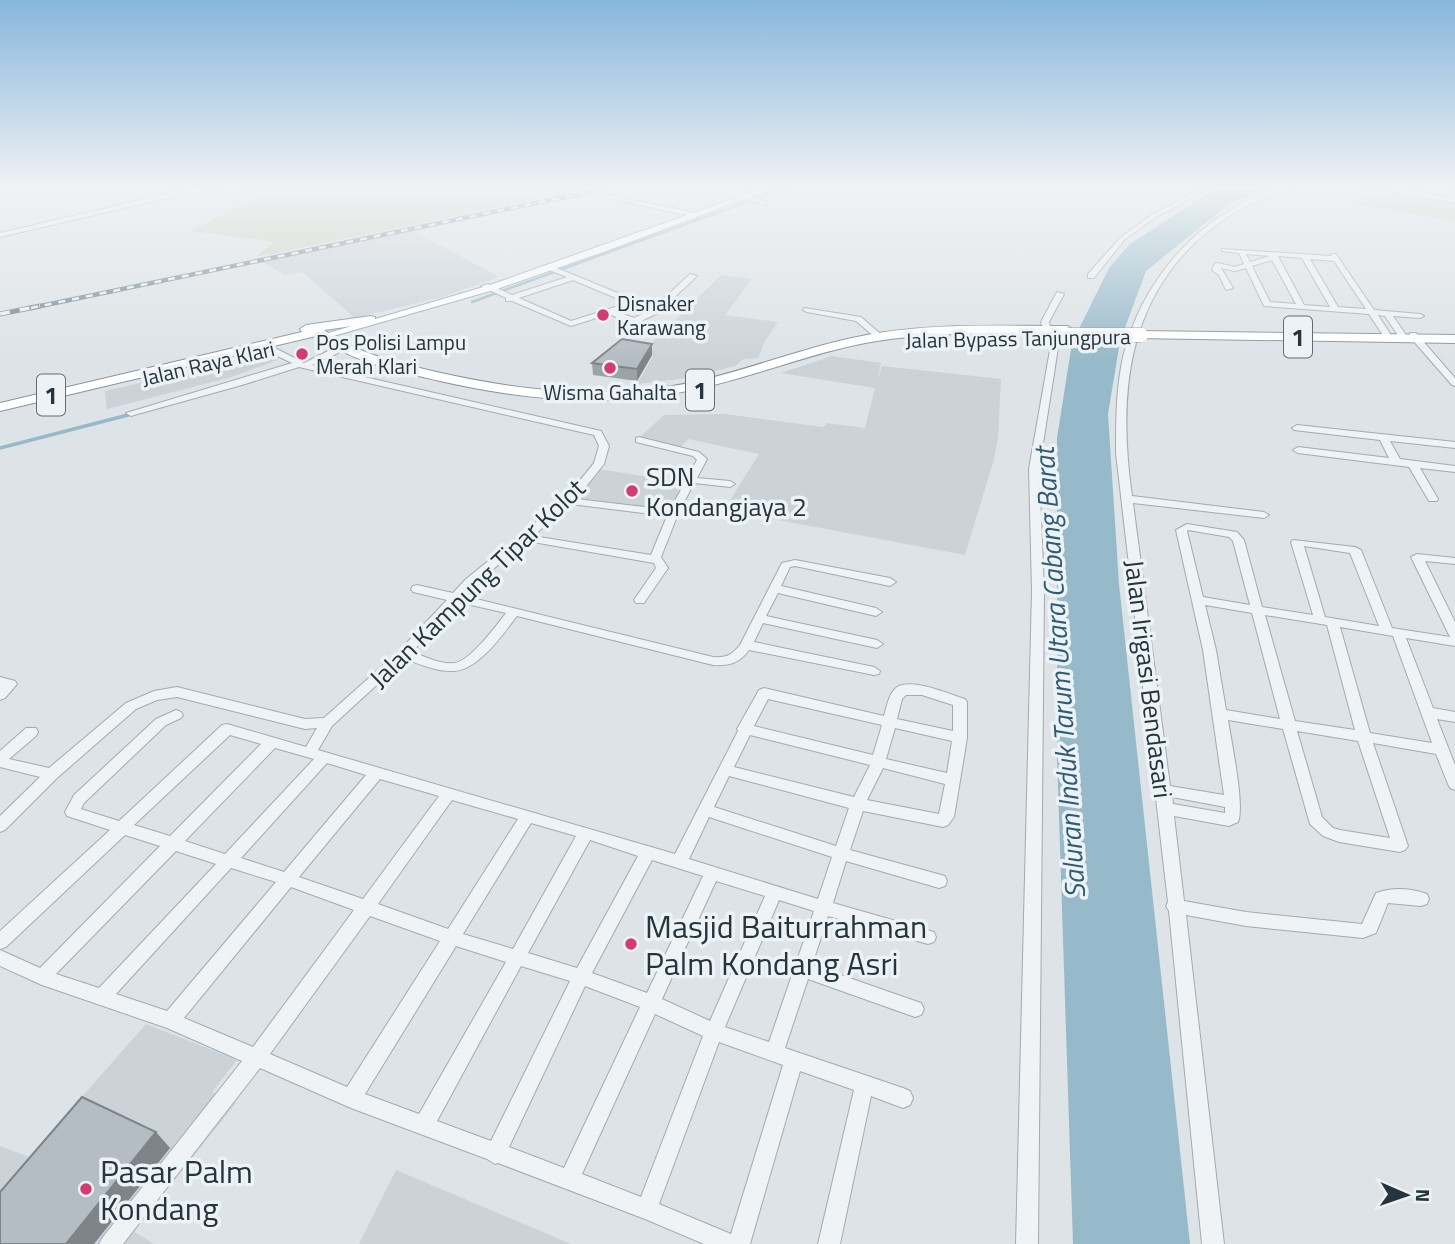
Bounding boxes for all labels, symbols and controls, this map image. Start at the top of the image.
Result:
place label: Disnaker Karawang [617,287,706,343]
marker: Disnaker Karawang [595,307,611,323]
road number: 1 [1284,316,1312,358]
street label: Jalan Bypass Tanjungpura [905,320,1131,356]
place label: Pos Polisi Lampu Merah Klari [316,326,466,382]
street label: Jalan Raya Klari [138,332,278,394]
marker: Pos Polisi Lampu Merah Klari [294,346,310,362]
marker: Wisma Gahalta [602,360,618,376]
road number: 1 [686,370,714,410]
road number: 1 [37,374,65,416]
place label: Wisma Gahalta [543,376,677,408]
water label: Saluran Induk Tarum Utara Cabang Barat [1022,443,1096,900]
place label: SDN Kondangjaya 2 [646,457,807,526]
street label: Jalan Kampung Tipar Kolot [360,469,594,697]
marker: SDN Kondangjaya 2 [624,483,640,499]
street label: Jalan Irigasi Bendasari [1115,558,1183,800]
place label: Masjid Baiturrahman Palm Kondang Asri [645,902,927,987]
marker: Masjid Baiturrahman Palm Kondang Asri [623,936,639,952]
place label: Pasar Palm Kondang [100,1147,253,1232]
north arrow [1371,1160,1441,1230]
marker: Pasar Palm Kondang [78,1181,94,1197]
text: N [1409,1189,1438,1203]

